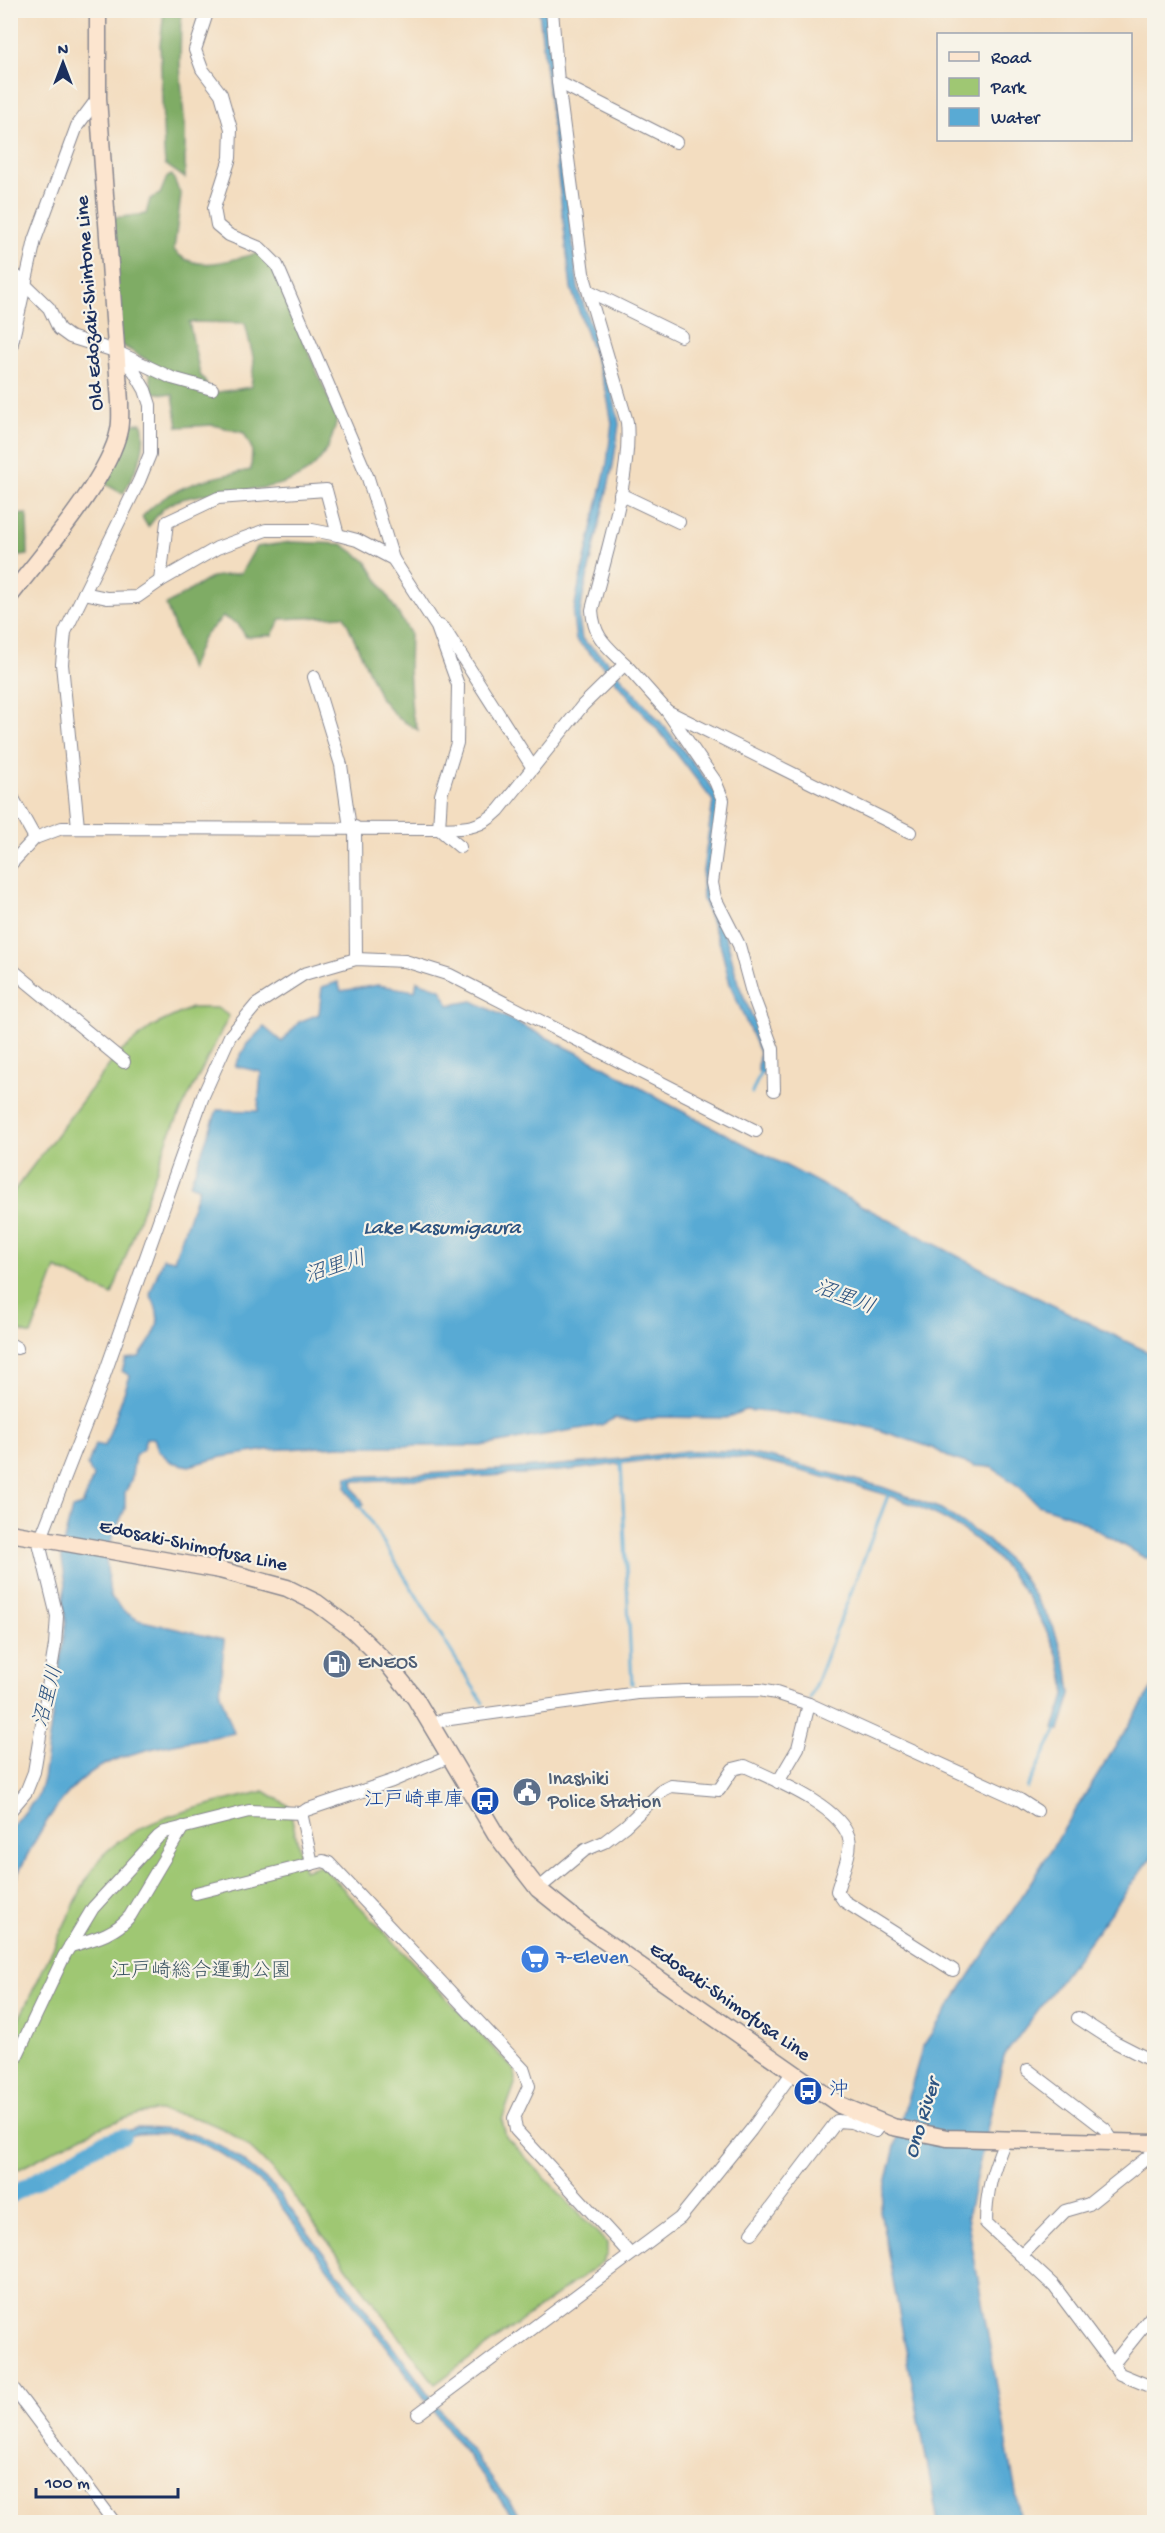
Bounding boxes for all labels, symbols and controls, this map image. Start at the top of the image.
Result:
north arrow [33,33,93,93]
legend [937,33,1132,141]
text: N [58,42,69,61]
text: Road [991,49,1032,70]
text: Park [990,79,1027,100]
text: Water [991,109,1041,130]
street label: Old Edozaki-Shintone Line [72,194,110,411]
water label: Lake Kasumigaura [363,1217,522,1242]
water label: 沼里川 [302,1246,370,1291]
water label: 沼里川 [810,1275,878,1322]
street label: Edosaki-Shimofusa Line [97,1516,290,1578]
fuel station icon: ENEOS [321,1648,353,1680]
place label: ENEOS [358,1653,418,1676]
water label: 沼里川 [29,1663,70,1731]
place label: Inashiki Police Station [547,1769,661,1815]
public building icon: Inashiki Police Station [511,1776,543,1808]
bus stop icon: 江戸崎車庫 [469,1785,501,1817]
place label: 江戸崎車庫 [364,1788,464,1813]
street label: Edosaki-Shimofusa Line [644,1939,815,2068]
supermarket icon: 7-Eleven [519,1943,551,1975]
place label: 7-Eleven [555,1948,629,1971]
park label: 江戸崎総合運動公園 [111,1959,291,1984]
water label: Ono River [900,2072,949,2162]
bus stop icon: 沖 [792,2075,824,2107]
place label: 沖 [829,2079,849,2103]
scale bar [36,2461,178,2499]
text: 100 m [44,2474,90,2495]

